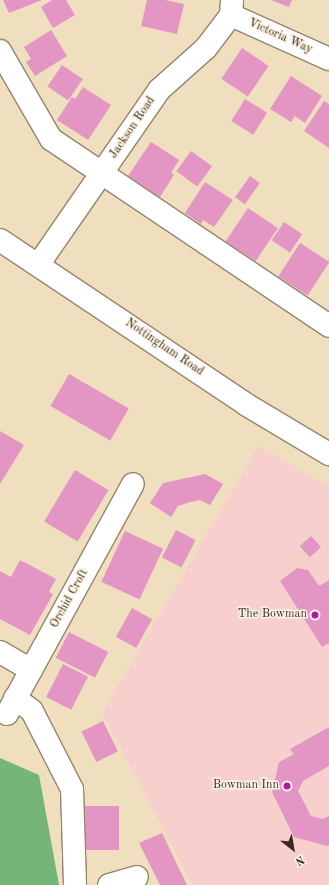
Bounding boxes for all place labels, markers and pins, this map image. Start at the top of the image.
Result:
place label: The Bowman [238,608,307,622]
marker: The Bowman [310,610,320,620]
place label: Bowman Inn [213,779,279,793]
marker: Bowman Inn [282,781,292,791]

